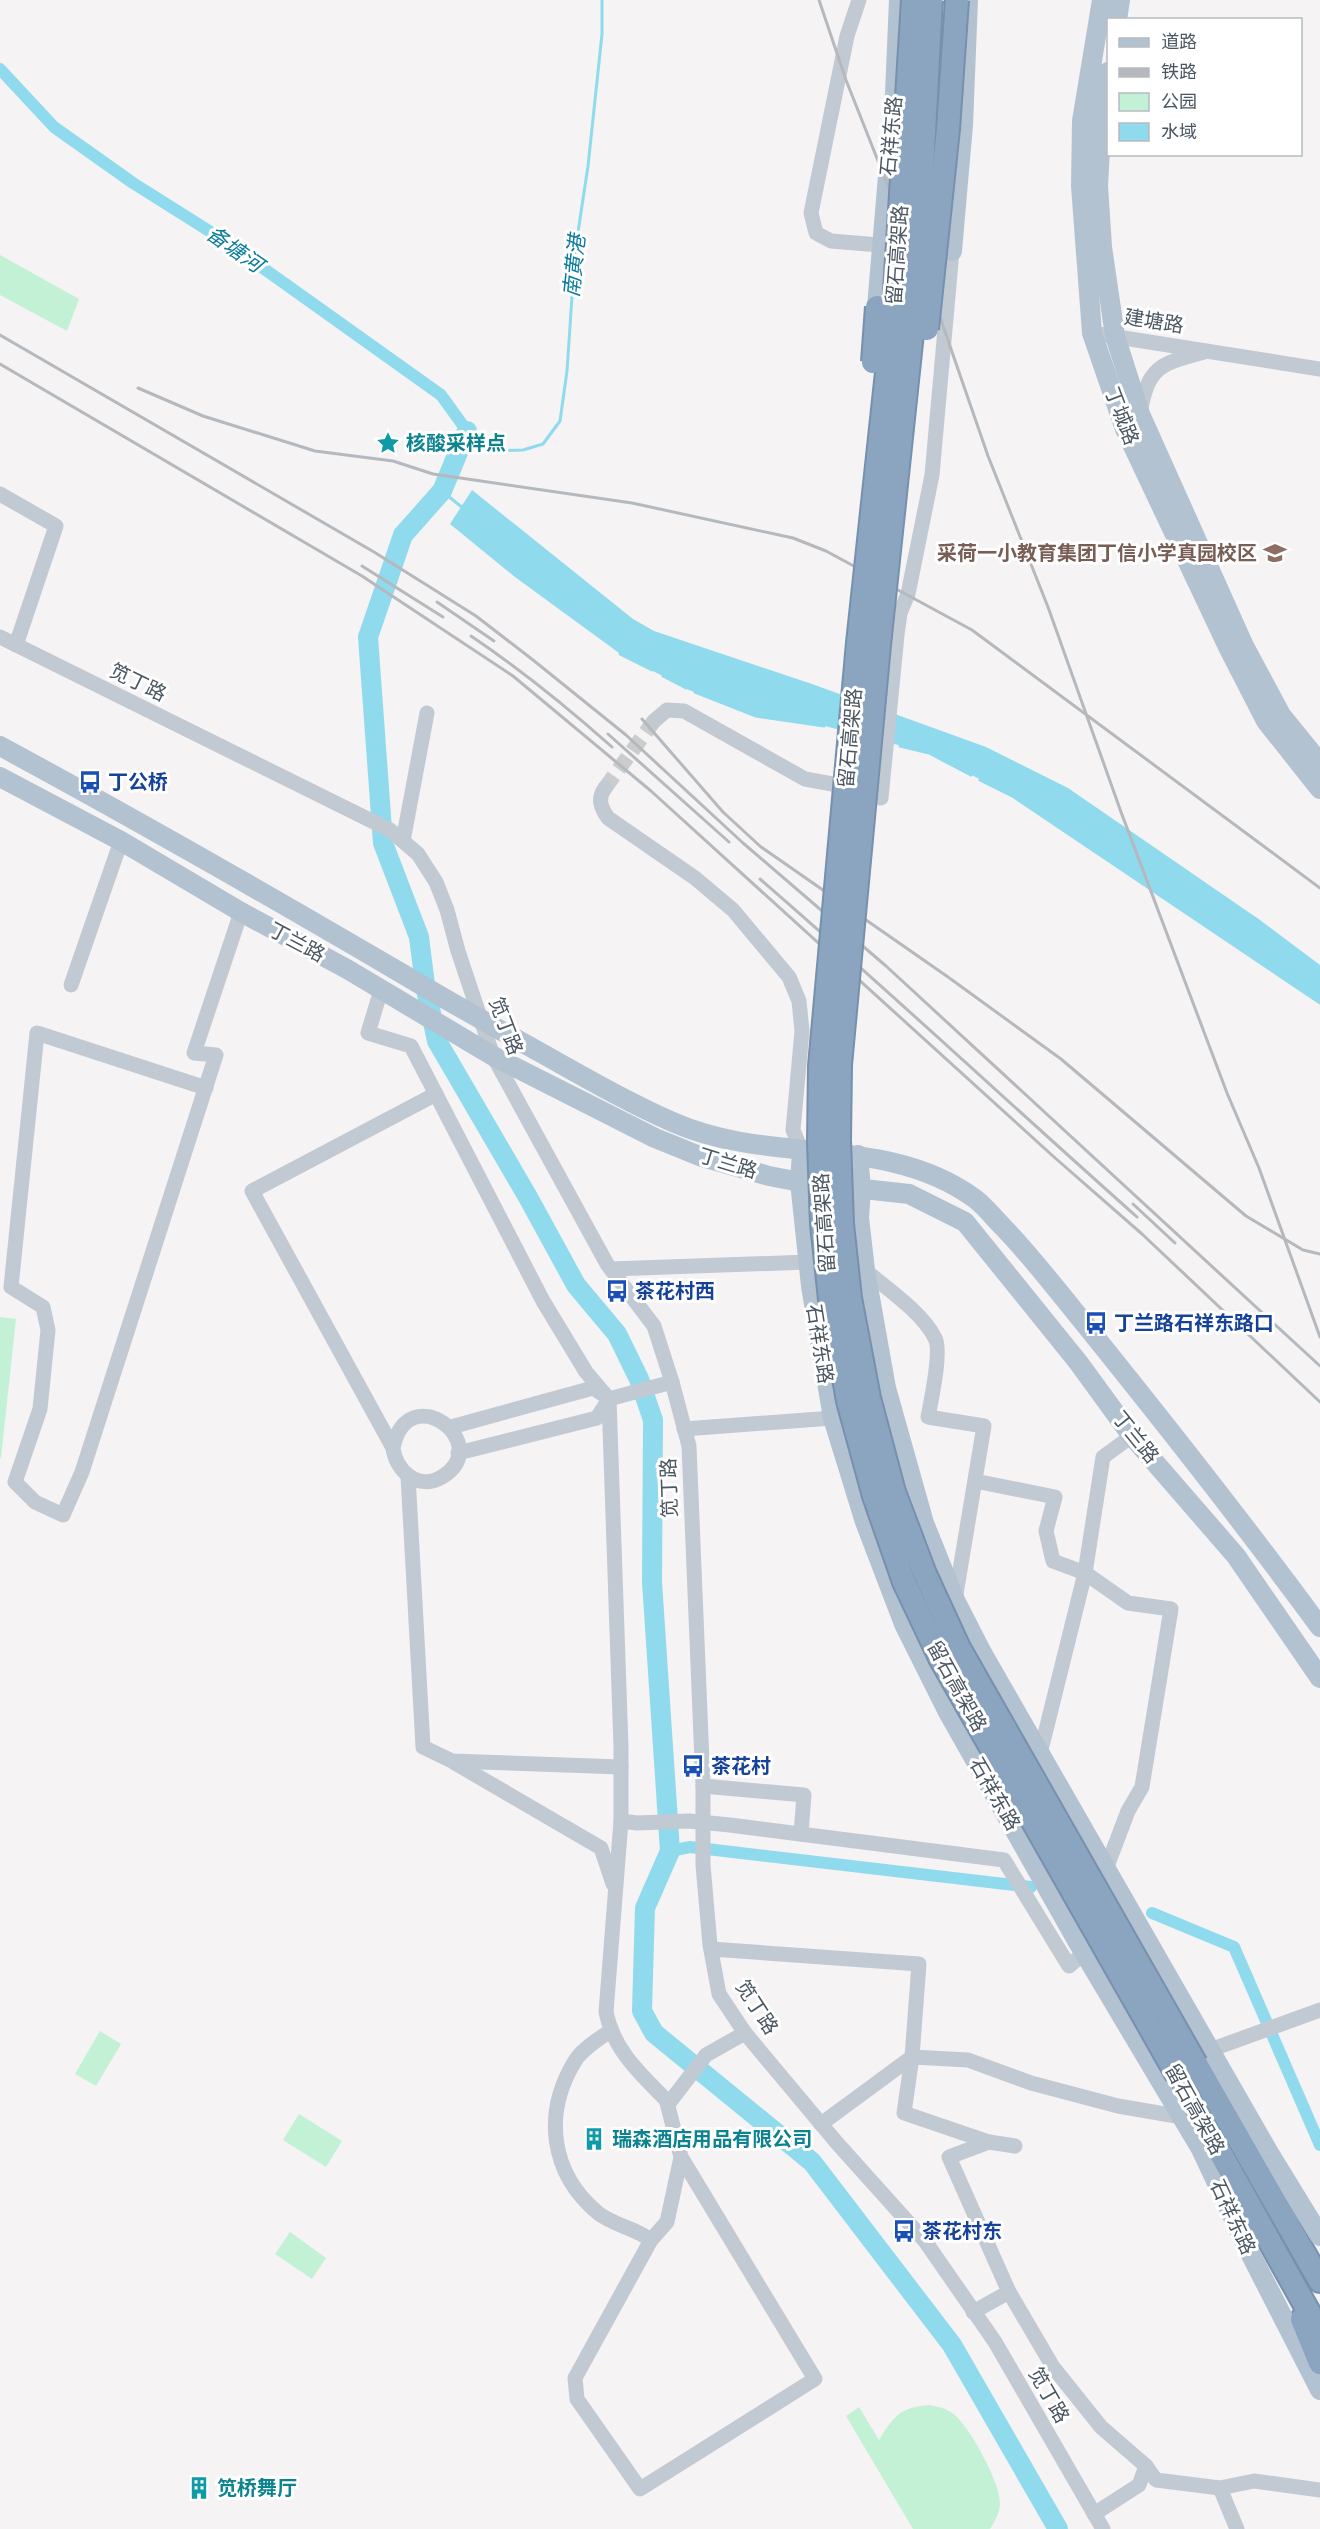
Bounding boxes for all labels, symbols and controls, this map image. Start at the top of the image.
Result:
legend [1107,18,1302,156]
text: 道路 [1161,31,1197,53]
text: 铁路 [1161,61,1197,83]
text: 公园 [1161,91,1197,113]
street label: 石祥东路 [876,95,906,177]
text: 水域 [1161,121,1197,143]
street label: 留石高架路 [882,204,912,306]
water label: 备塘河 [202,221,271,280]
water label: 南黄港 [558,230,590,299]
street label: 建塘路 [1122,304,1186,338]
street label: 丁城路 [1100,384,1144,448]
place icon: 核酸采样点 [375,430,401,456]
place label: 核酸采样点 [406,431,506,455]
school or university icon: 采荷一小教育集团丁信小学真园校区 [1262,540,1288,566]
place label: 采荷一小教育集团丁信小学真园校区 [937,541,1257,565]
street label: 笕丁路 [106,658,170,706]
street label: 留石高架路 [834,687,866,789]
bus stop icon: 丁公桥 [77,769,103,795]
place label: 丁公桥 [108,770,168,794]
street label: 丁兰路 [265,917,329,967]
street label: 笕丁路 [484,994,528,1058]
street label: 丁兰路 [696,1143,760,1183]
street label: 留石高架路 [809,1172,839,1274]
bus stop icon: 茶花村西 [604,1278,630,1304]
place label: 茶花村西 [635,1279,715,1303]
street label: 石祥东路 [802,1303,838,1385]
bus stop icon: 丁兰路石祥东路口 [1083,1310,1109,1336]
place label: 丁兰路石祥东路口 [1114,1311,1274,1335]
street label: 丁兰路 [1108,1406,1164,1468]
street label: 笕丁路 [656,1458,682,1518]
street label: 留石高架路 [922,1636,992,1736]
bus stop icon: 茶花村 [680,1753,706,1779]
street label: 石祥东路 [965,1753,1025,1835]
place label: 茶花村 [711,1754,771,1778]
street label: 笕丁路 [731,1975,783,2039]
street label: 留石高架路 [1160,2059,1230,2159]
building icon: 瑞森酒店用品有限公司 [581,2126,607,2152]
place label: 瑞森酒店用品有限公司 [612,2127,812,2151]
street label: 石祥东路 [1205,2176,1261,2258]
bus stop icon: 茶花村东 [891,2218,917,2244]
place label: 茶花村东 [922,2219,1002,2243]
street label: 笕丁路 [1024,2363,1074,2427]
building icon: 笕桥舞厅 [186,2475,212,2501]
place label: 笕桥舞厅 [217,2476,297,2500]

